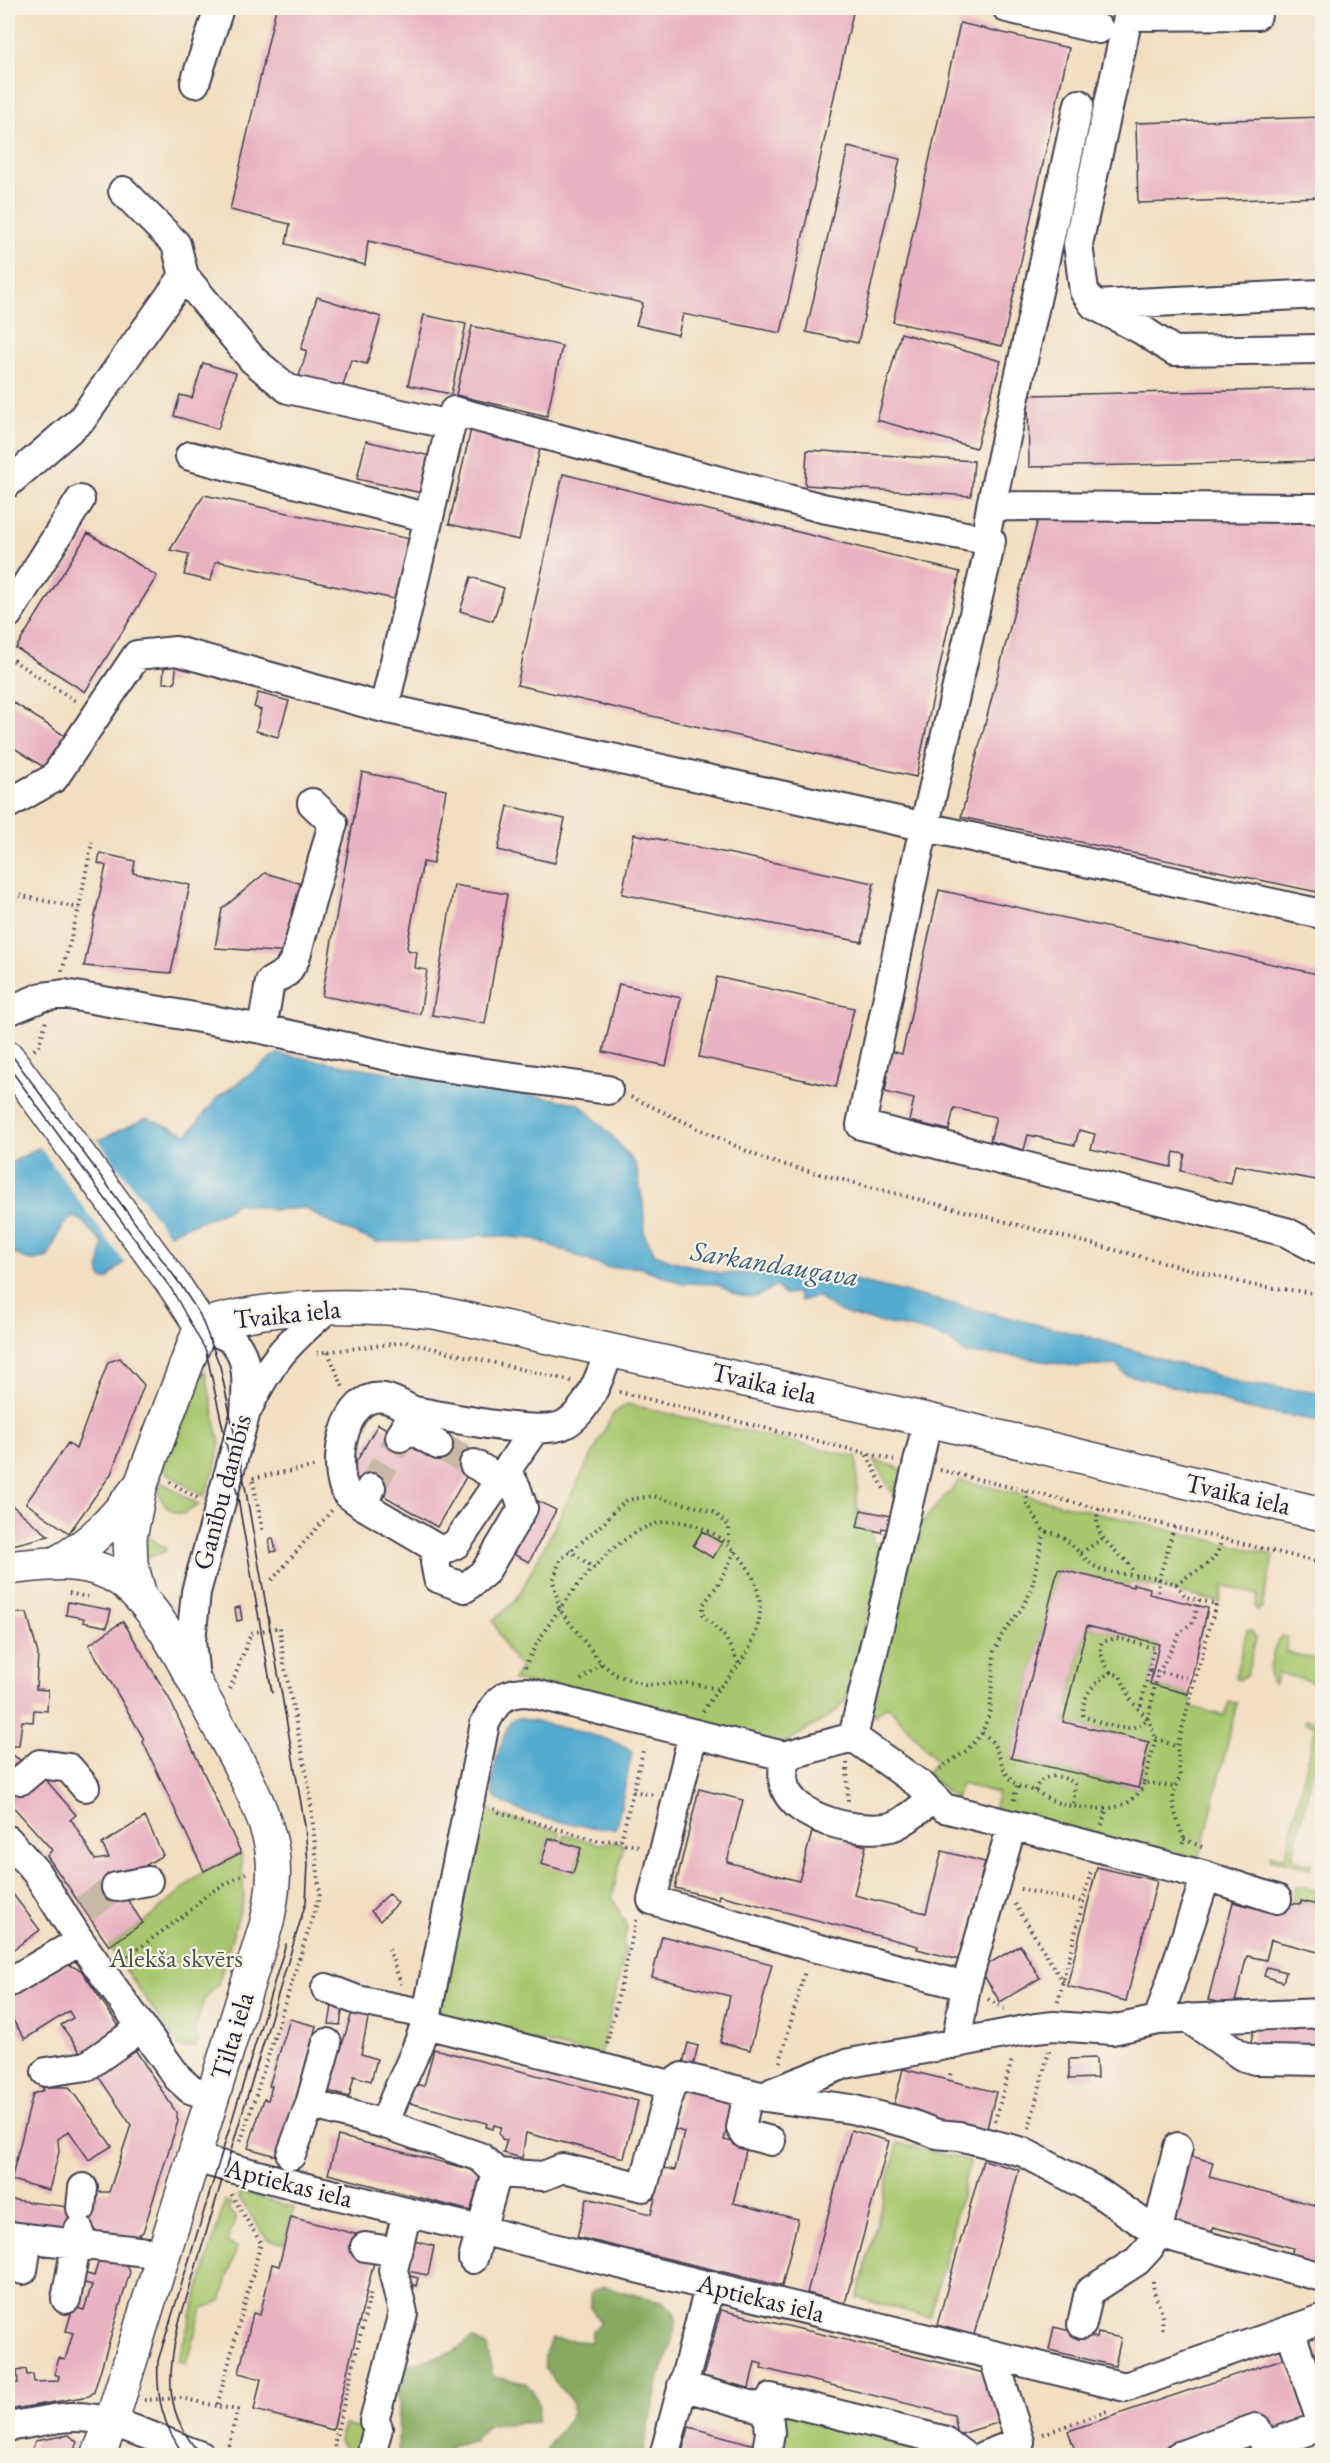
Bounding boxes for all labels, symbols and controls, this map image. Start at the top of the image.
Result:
water label: Sarkandaugava [687,1232,862,1294]
street label: Tvaika iela [232,1290,342,1337]
street label: Tvaika iela [708,1353,821,1412]
street label: Ganību dambis [184,1410,259,1573]
street label: Tvaika iela [1182,1464,1295,1523]
park label: Alekša skvērs [108,1940,243,1975]
street label: Tilta iela [202,1987,262,2084]
street label: Aptiekas iela [221,2150,357,2215]
street label: Aptiekas iela [693,2265,829,2330]

